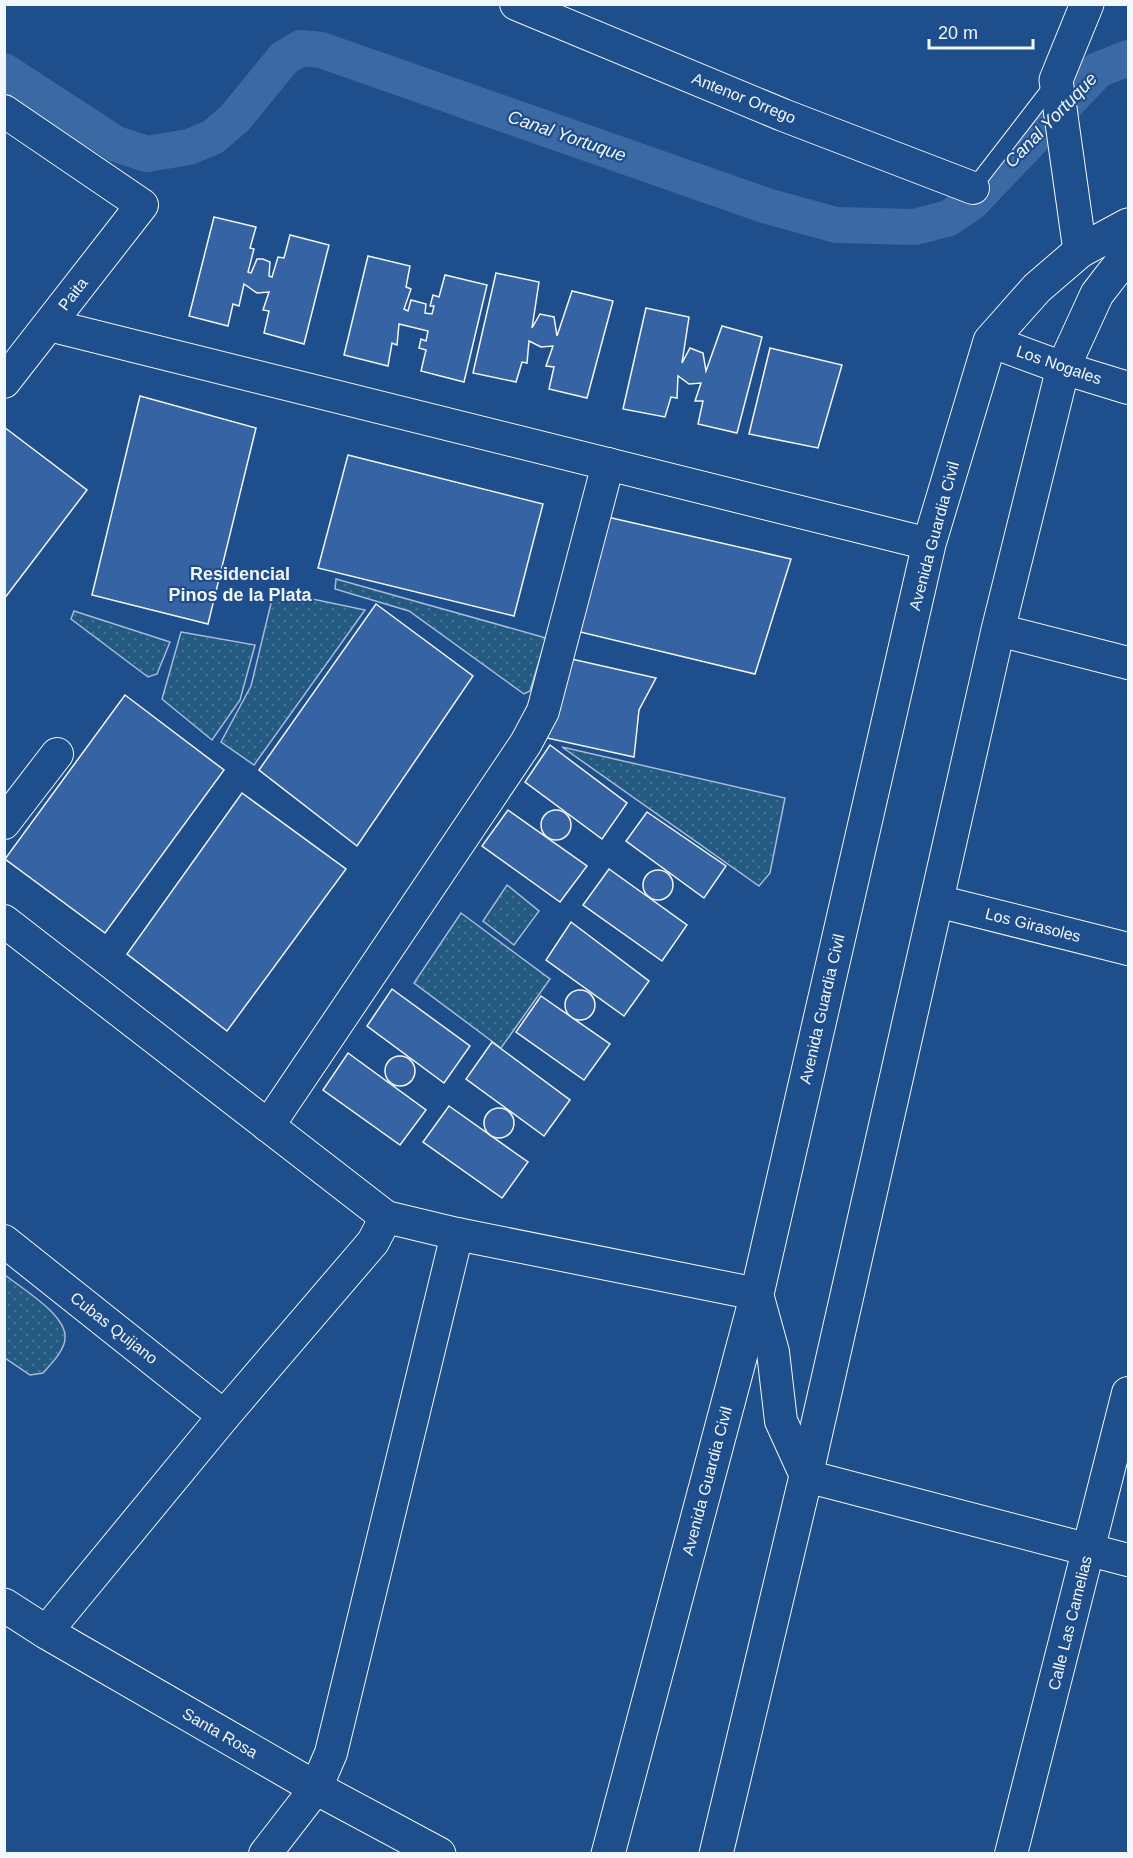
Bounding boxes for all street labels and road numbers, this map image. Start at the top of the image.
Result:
street label: Antenor Orrego [690,69,798,127]
street label: Paita [55,274,91,314]
street label: Los Nogales [1014,342,1104,388]
street label: Avenida Guardia Civil [906,460,962,612]
street label: Los Girasoles [983,905,1083,945]
street label: Avenida Guardia Civil [796,932,848,1086]
street label: Cubas Quijano [67,1289,161,1367]
street label: Avenida Guardia Civil [679,1405,735,1557]
street label: Calle Las Camelias [1045,1554,1095,1692]
street label: Santa Rosa [180,1705,261,1761]

